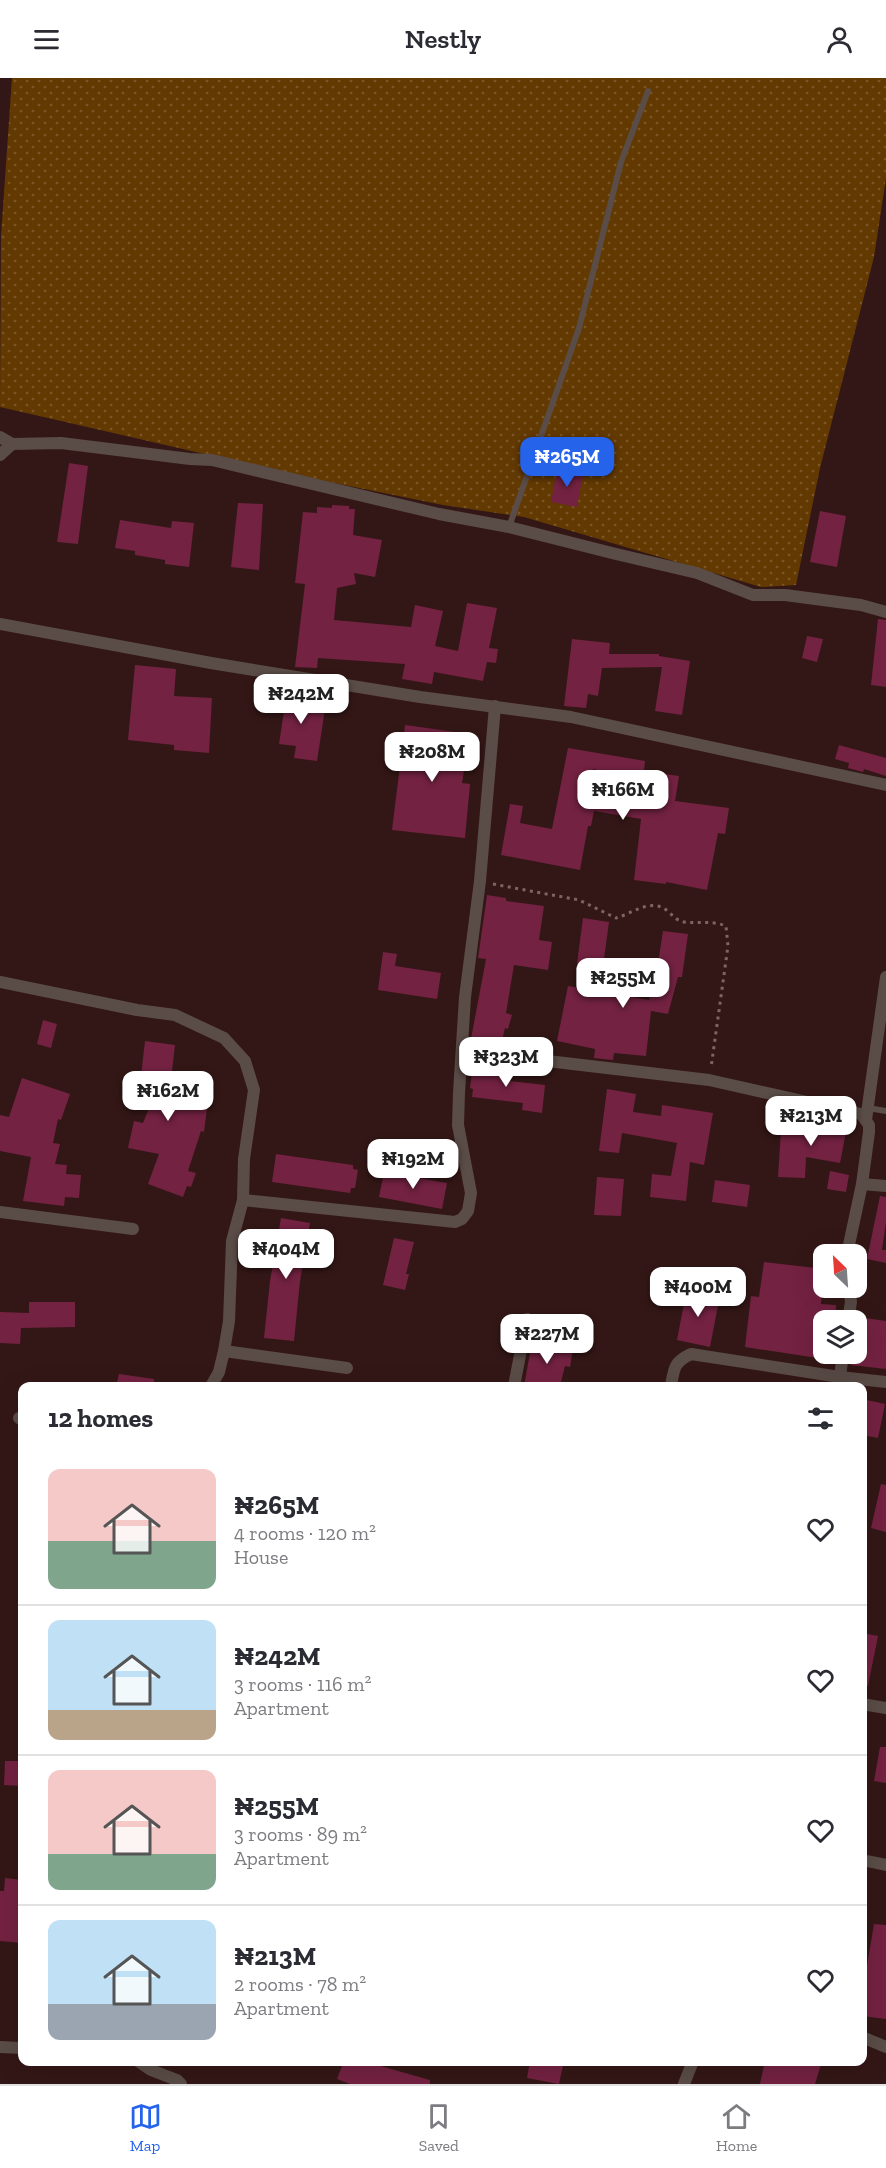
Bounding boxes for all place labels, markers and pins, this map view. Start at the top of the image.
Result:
pin: ₦265M [525,437,609,488]
pin: ₦242M [259,674,343,725]
pin: ₦208M [390,732,474,783]
pin: ₦166M [581,770,665,821]
pin: ₦255M [581,958,665,1009]
pin: ₦323M [464,1037,548,1088]
pin: ₦162M [126,1071,210,1122]
pin: ₦213M [769,1096,853,1147]
pin: ₦192M [371,1139,455,1190]
pin: ₦404M [244,1229,328,1280]
pin: ₦400M [656,1267,740,1318]
pin: ₦227M [505,1314,589,1365]

